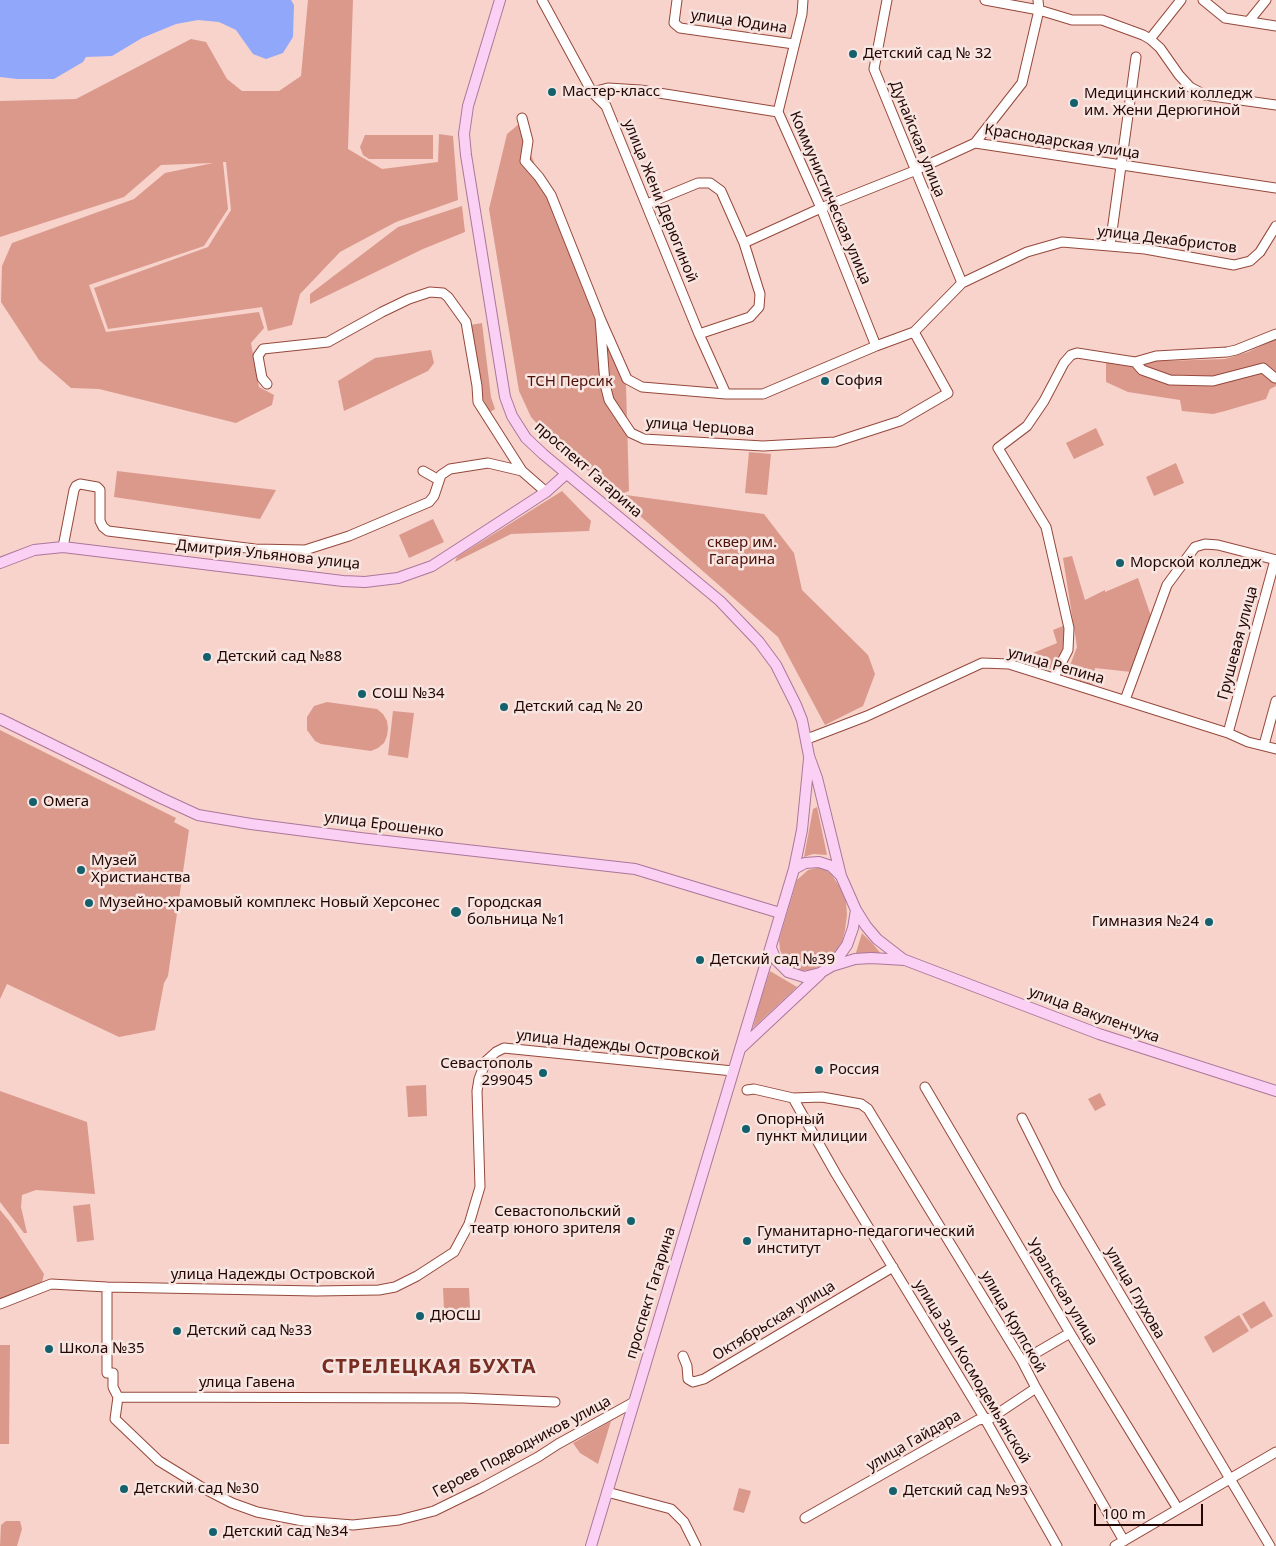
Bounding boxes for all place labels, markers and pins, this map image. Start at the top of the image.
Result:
place label: Детский сад № 32 [863,45,992,63]
marker: Детский сад № 32 [847,48,859,60]
place label: Мастер-класс [562,83,660,101]
place label: Медицинский колледж им. Жени Дерюгиной [1084,85,1253,120]
marker: Мастер-класс [546,86,558,98]
marker: Медицинский колледж им. Жени Дерюгиной [1068,97,1080,109]
place label: София [835,372,883,390]
marker: София [819,375,831,387]
place label: Морской колледж [1130,554,1262,572]
marker: Морской колледж [1114,557,1126,569]
place label: Детский сад №88 [217,648,342,666]
marker: Детский сад №88 [201,651,213,663]
place label: СОШ №34 [372,685,445,703]
marker: СОШ №34 [356,688,368,700]
place label: Детский сад № 20 [514,698,643,716]
marker: Детский сад № 20 [498,701,510,713]
place label: Омега [43,793,89,811]
marker: Омега [27,796,39,808]
place label: Музей Христианства [91,852,191,887]
marker: Музей Христианства [75,864,87,876]
place label: Музейно-храмовый комплекс Новый Херсонес [99,894,440,912]
place label: Городская больница №1 [467,894,566,929]
marker: Музейно-храмовый комплекс Новый Херсонес [83,897,95,909]
marker: Городская больница №1 [449,905,463,919]
place label: Гимназия №24 [1092,913,1199,931]
marker: Гимназия №24 [1203,916,1215,928]
place label: Детский сад №39 [710,951,835,969]
marker: Детский сад №39 [694,954,706,966]
place label: Севастополь 299045 [440,1055,533,1090]
place label: Россия [829,1061,879,1079]
marker: Россия [813,1064,825,1076]
marker: Севастополь 299045 [537,1067,549,1079]
place label: Опорный пункт милиции [756,1111,868,1146]
marker: Опорный пункт милиции [740,1123,752,1135]
place label: Севастопольский театр юного зрителя [470,1203,621,1238]
marker: Севастопольский театр юного зрителя [625,1215,637,1227]
place label: Гуманитарно-педагогический институт [757,1223,975,1258]
marker: Гуманитарно-педагогический институт [741,1235,753,1247]
place label: ДЮСШ [430,1307,481,1325]
marker: ДЮСШ [414,1310,426,1322]
place label: Детский сад №33 [187,1322,312,1340]
marker: Детский сад №33 [171,1325,183,1337]
place label: Школа №35 [59,1340,145,1358]
marker: Школа №35 [43,1343,55,1355]
place label: Детский сад №30 [134,1480,259,1498]
place label: Детский сад №93 [903,1482,1028,1500]
marker: Детский сад №30 [118,1483,130,1495]
marker: Детский сад №93 [887,1485,899,1497]
place label: Детский сад №34 [223,1523,348,1541]
marker: Детский сад №34 [207,1526,219,1538]

